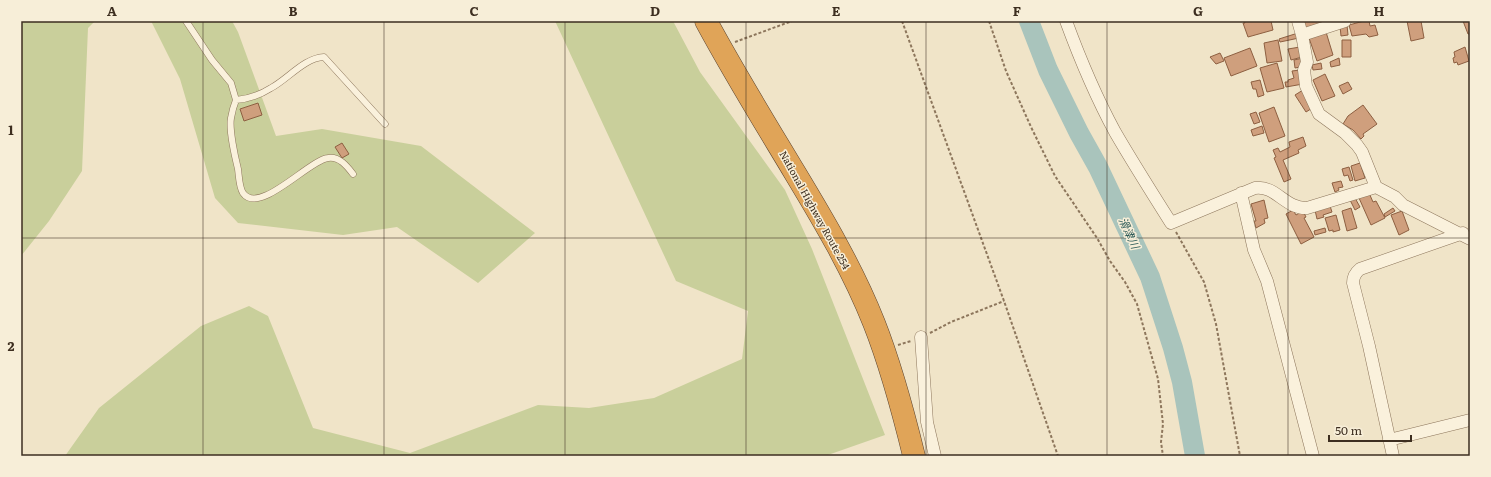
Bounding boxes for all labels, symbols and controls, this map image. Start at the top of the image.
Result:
text: A [107,1,117,20]
text: B [289,1,298,20]
text: C [469,1,479,20]
text: D [650,1,660,20]
text: E [832,1,841,20]
text: F [1013,1,1021,20]
text: G [1193,1,1203,20]
text: H [1374,1,1385,20]
text: 1 [8,120,14,139]
street label: National Highway Route 254 [776,148,855,272]
water label: 滑津川 [1116,214,1145,252]
text: 2 [8,336,15,355]
scale bar [1329,417,1411,443]
text: 50 m [1335,421,1362,439]

